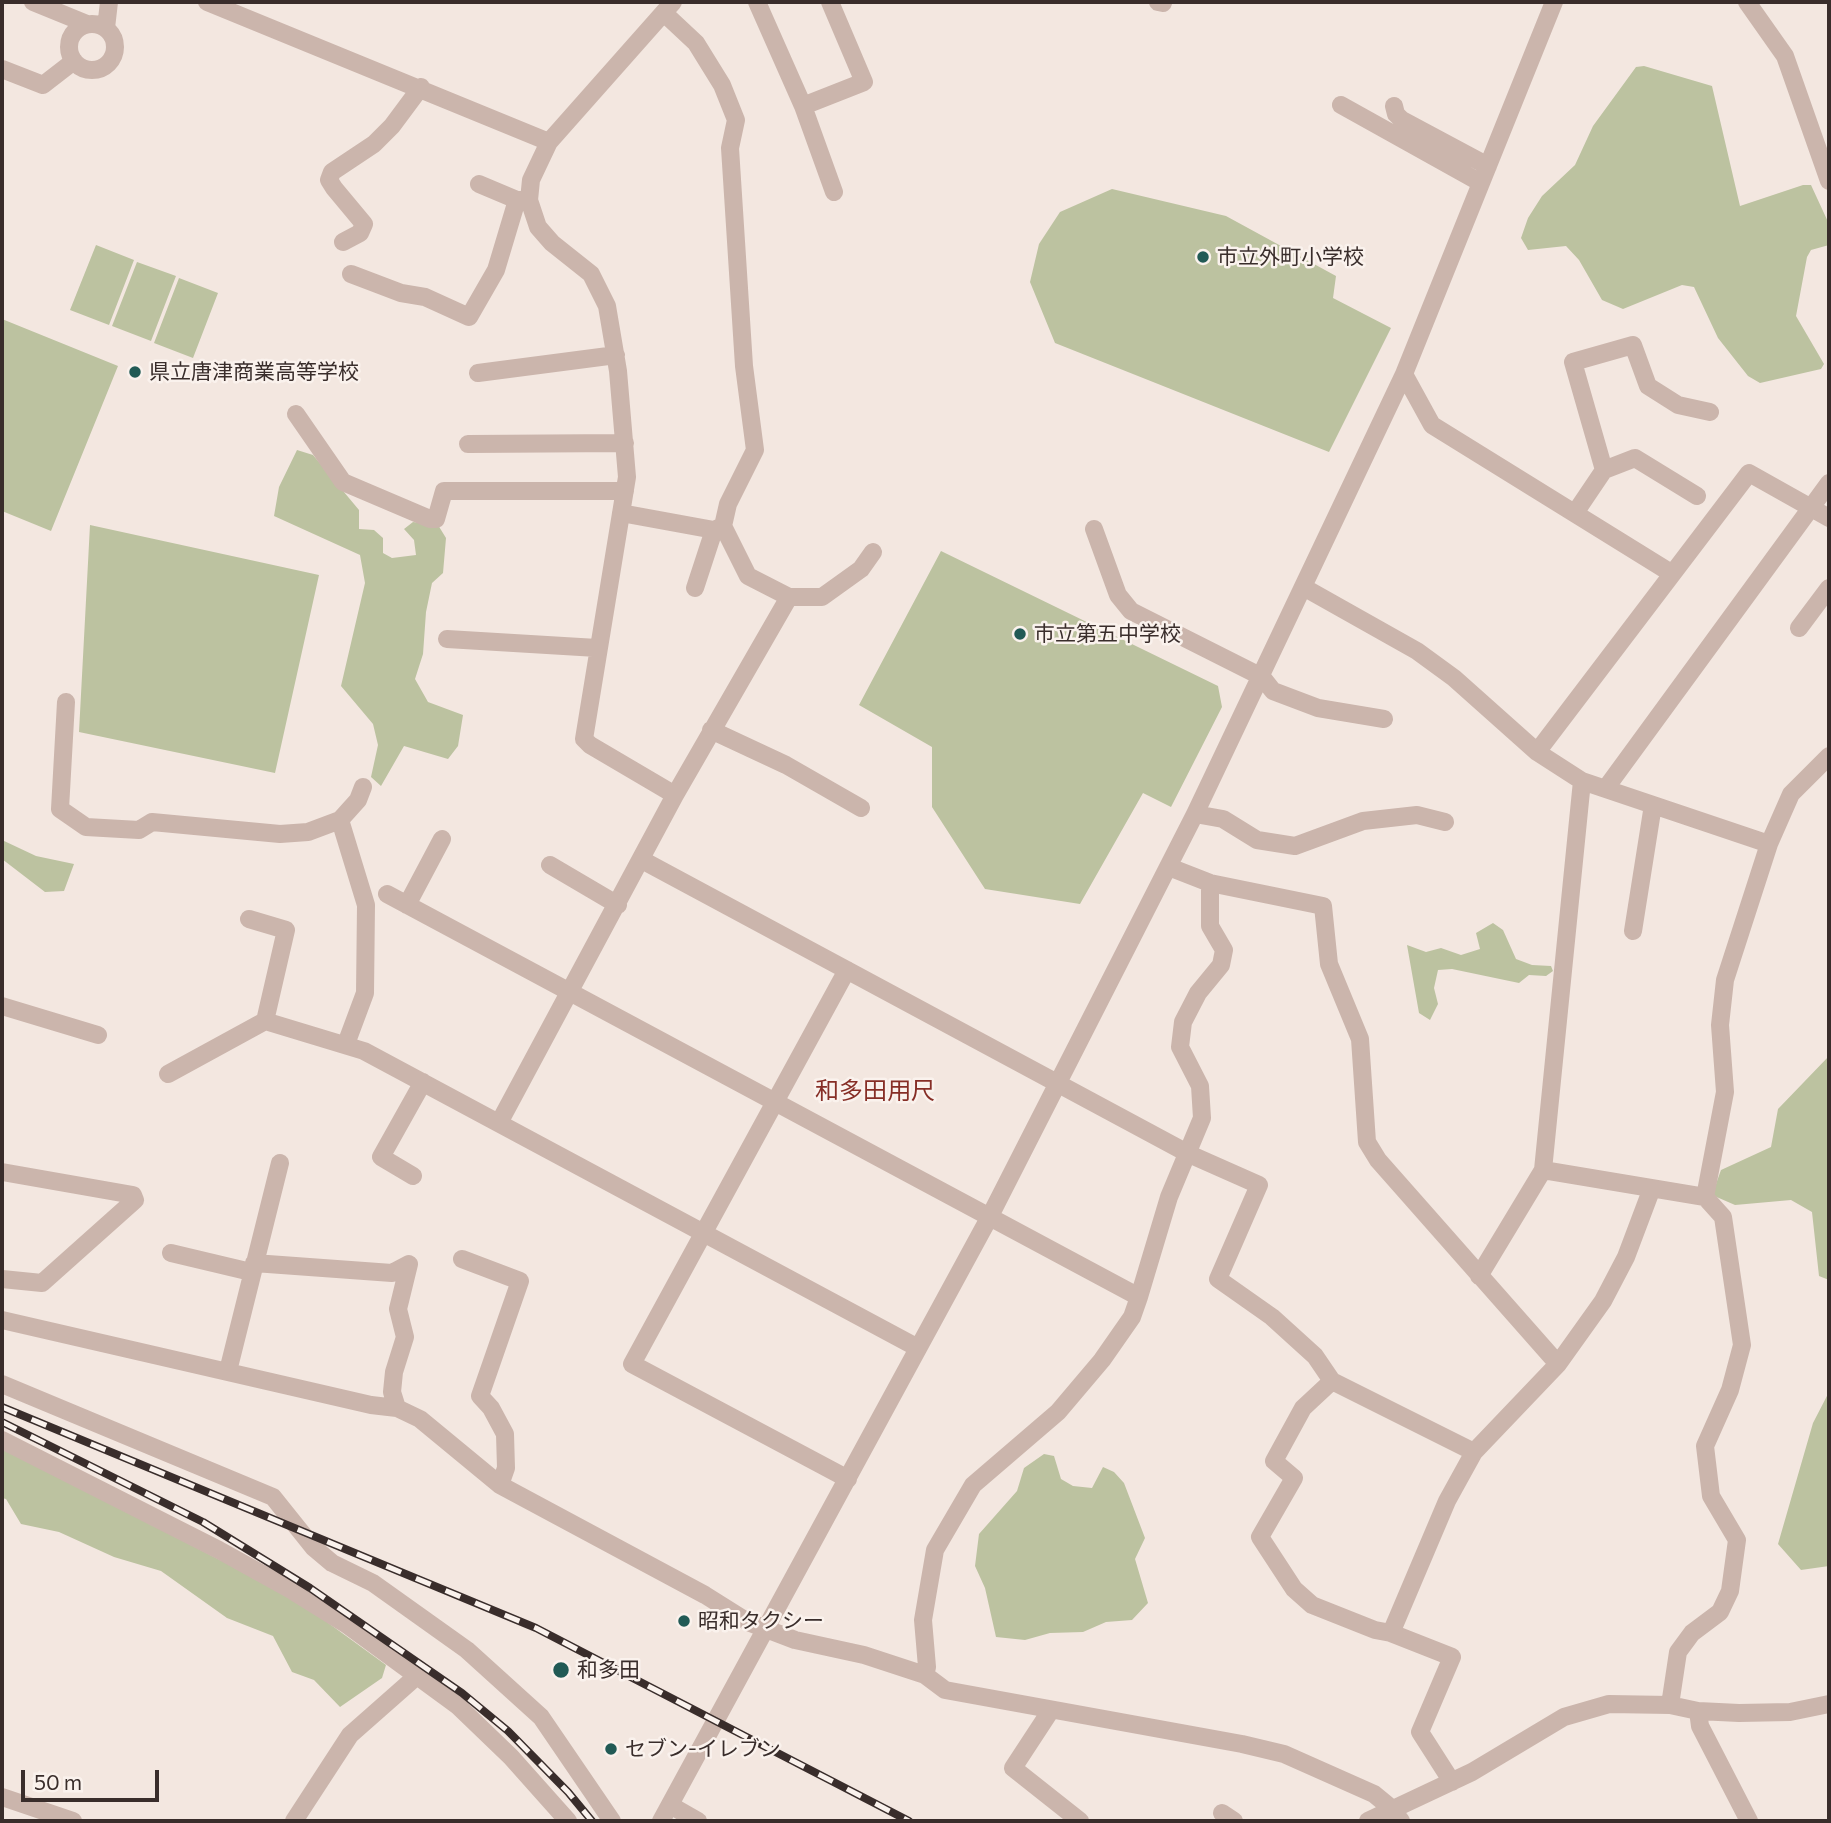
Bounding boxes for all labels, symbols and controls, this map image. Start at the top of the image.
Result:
place label: 市立外町小学校 [1217,244,1364,270]
marker: 市立外町小学校 [1195,249,1211,265]
place label: 県立唐津商業高等学校 [149,359,359,385]
marker: 県立唐津商業高等学校 [127,364,143,380]
place label: 市立第五中学校 [1034,621,1181,647]
marker: 市立第五中学校 [1012,626,1028,642]
district label: 和多田用尺 [815,1077,935,1105]
place label: 昭和タクシー [698,1608,824,1634]
marker: 昭和タクシー [676,1613,692,1629]
place label: 和多田 [577,1657,640,1683]
marker: 和多田 [551,1660,571,1680]
place label: セブン-イレブン [625,1736,781,1762]
marker: セブン-イレブン [603,1741,619,1757]
scale bar [24,1756,163,1800]
text: 50 m [34,1769,82,1794]

